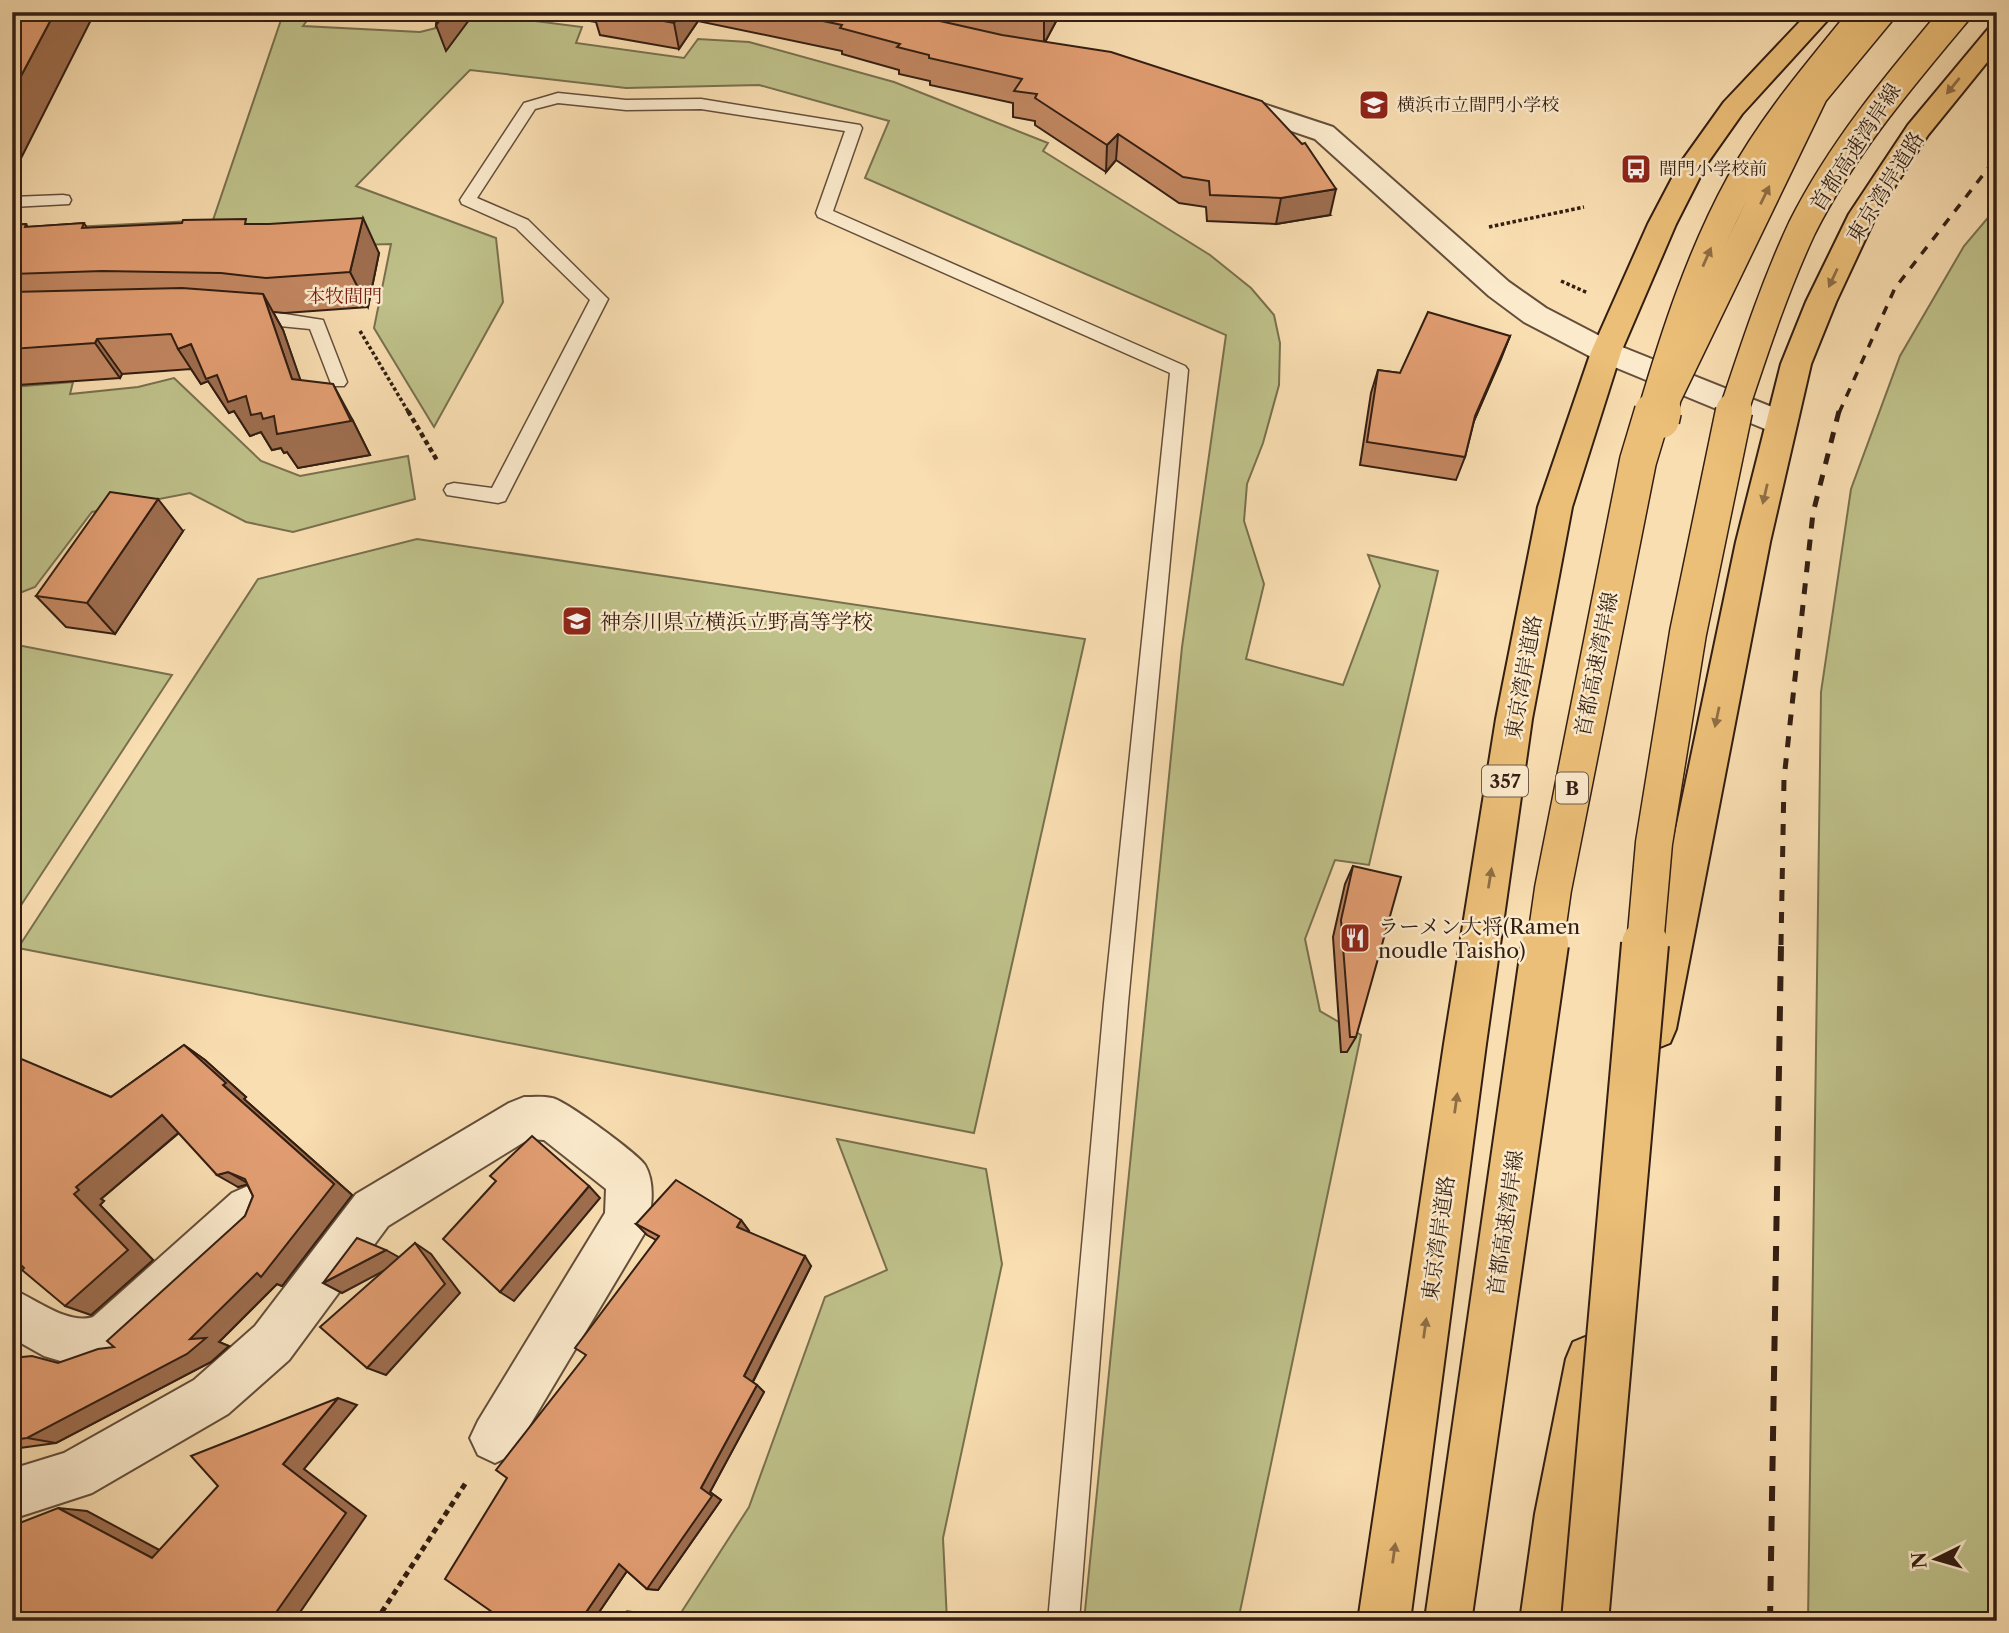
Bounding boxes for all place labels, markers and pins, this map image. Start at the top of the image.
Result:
school or university icon: 横浜市立間門小学校 [1357,88,1391,122]
place label: 横浜市立間門小学校 [1397,94,1559,116]
bus stop icon: 間門小学校前 [1619,152,1653,186]
place label: 間門小学校前 [1659,158,1767,180]
school or university icon: 神奈川県立横浜立野高等学校 [560,604,594,638]
place label: 神奈川県立横浜立野高等学校 [600,609,873,634]
place label: ラーメン大将(Ramen noudle Taisho) [1378,914,1580,963]
restaurant icon: ラーメン大将(Ramen noudle Taisho) [1338,921,1372,955]

